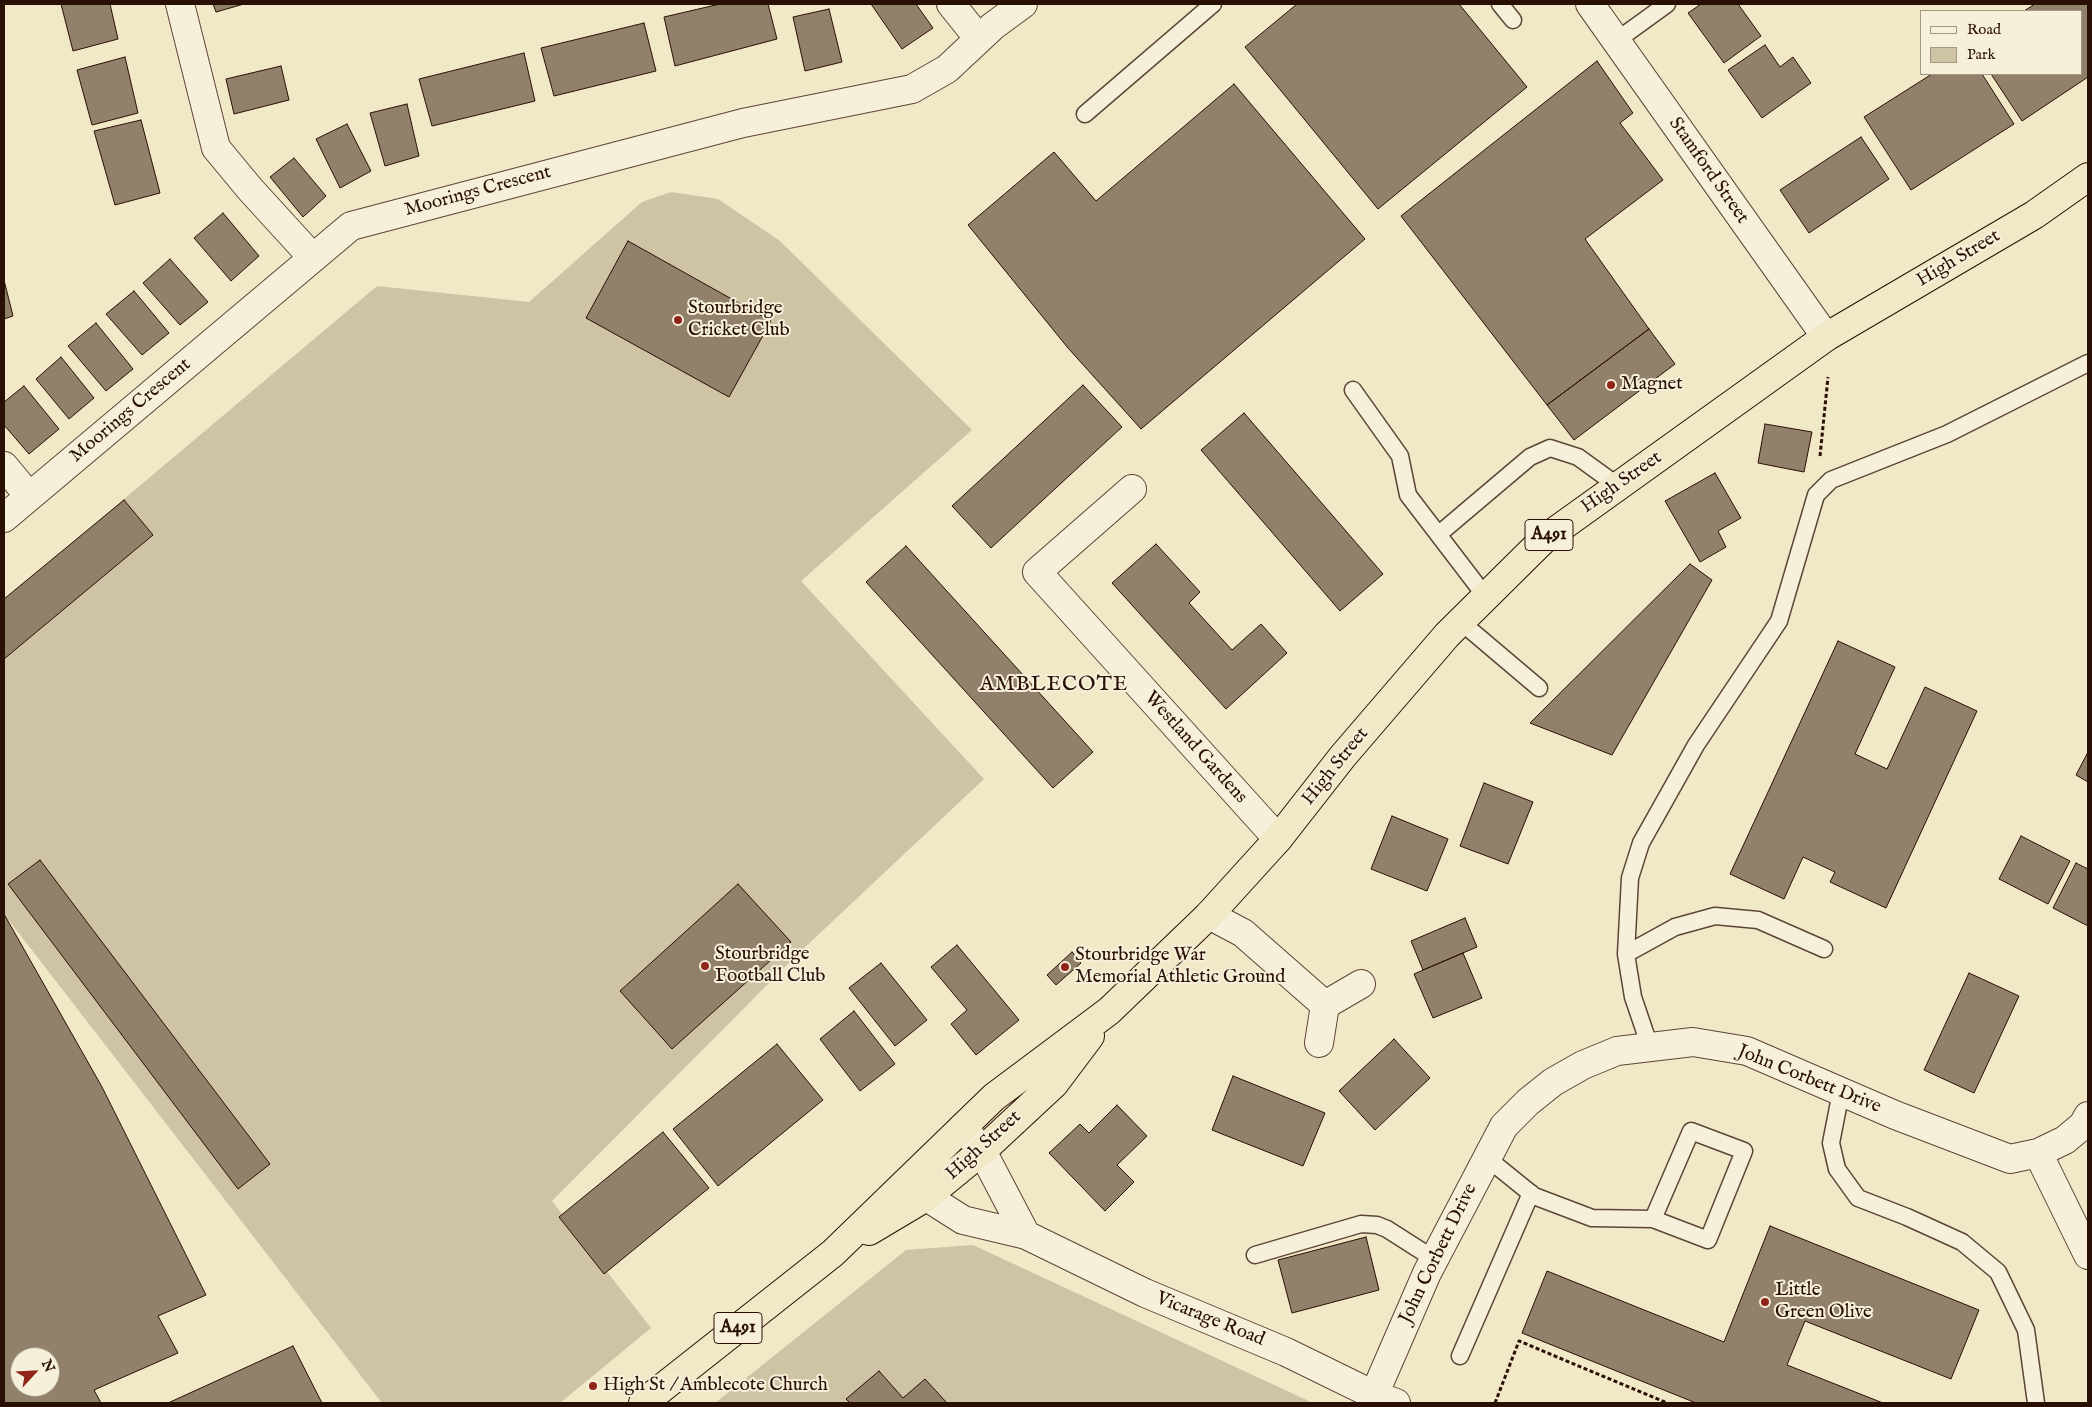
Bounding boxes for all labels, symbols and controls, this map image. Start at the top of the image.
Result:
legend [1920,10,2082,75]
text: Road [1967,20,2001,39]
text: Park [1967,45,1996,64]
street label: Stamford Street [1663,113,1753,229]
street label: Moorings Crescent [402,161,554,223]
street label: High Street [1913,225,2005,293]
place label: Stourbridge Cricket Club [688,298,790,342]
marker: Stourbridge Cricket Club [672,314,684,326]
street label: Moorings Crescent [66,354,196,468]
place label: Magnet [1621,374,1683,396]
marker: Magnet [1605,379,1617,391]
street label: High Street [1577,447,1667,519]
road number: A491 [1525,520,1573,550]
district label: AMBLECOTE [979,673,1129,699]
street label: Westland Gardens [1139,687,1251,809]
street label: High Street [1298,724,1374,810]
place label: Stourbridge Football Club [715,944,826,988]
place label: Stourbridge War Memorial Athletic Ground [1075,945,1285,989]
marker: Stourbridge Football Club [699,960,711,972]
marker: Stourbridge War Memorial Athletic Ground [1059,961,1071,973]
street label: John Corbett Drive [1734,1041,1884,1119]
street label: High Street [942,1106,1026,1186]
street label: John Corbett Drive [1395,1180,1483,1328]
place label: Little Green Olive [1775,1280,1872,1324]
street label: Vicarage Road [1152,1288,1268,1352]
marker: Little Green Olive [1759,1296,1771,1308]
road number: A491 [714,1312,762,1344]
north arrow [10,1347,60,1397]
text: N [37,1357,58,1375]
place label: High St / Amblecote Church [603,1375,828,1397]
marker: High St / Amblecote Church [587,1380,599,1392]

